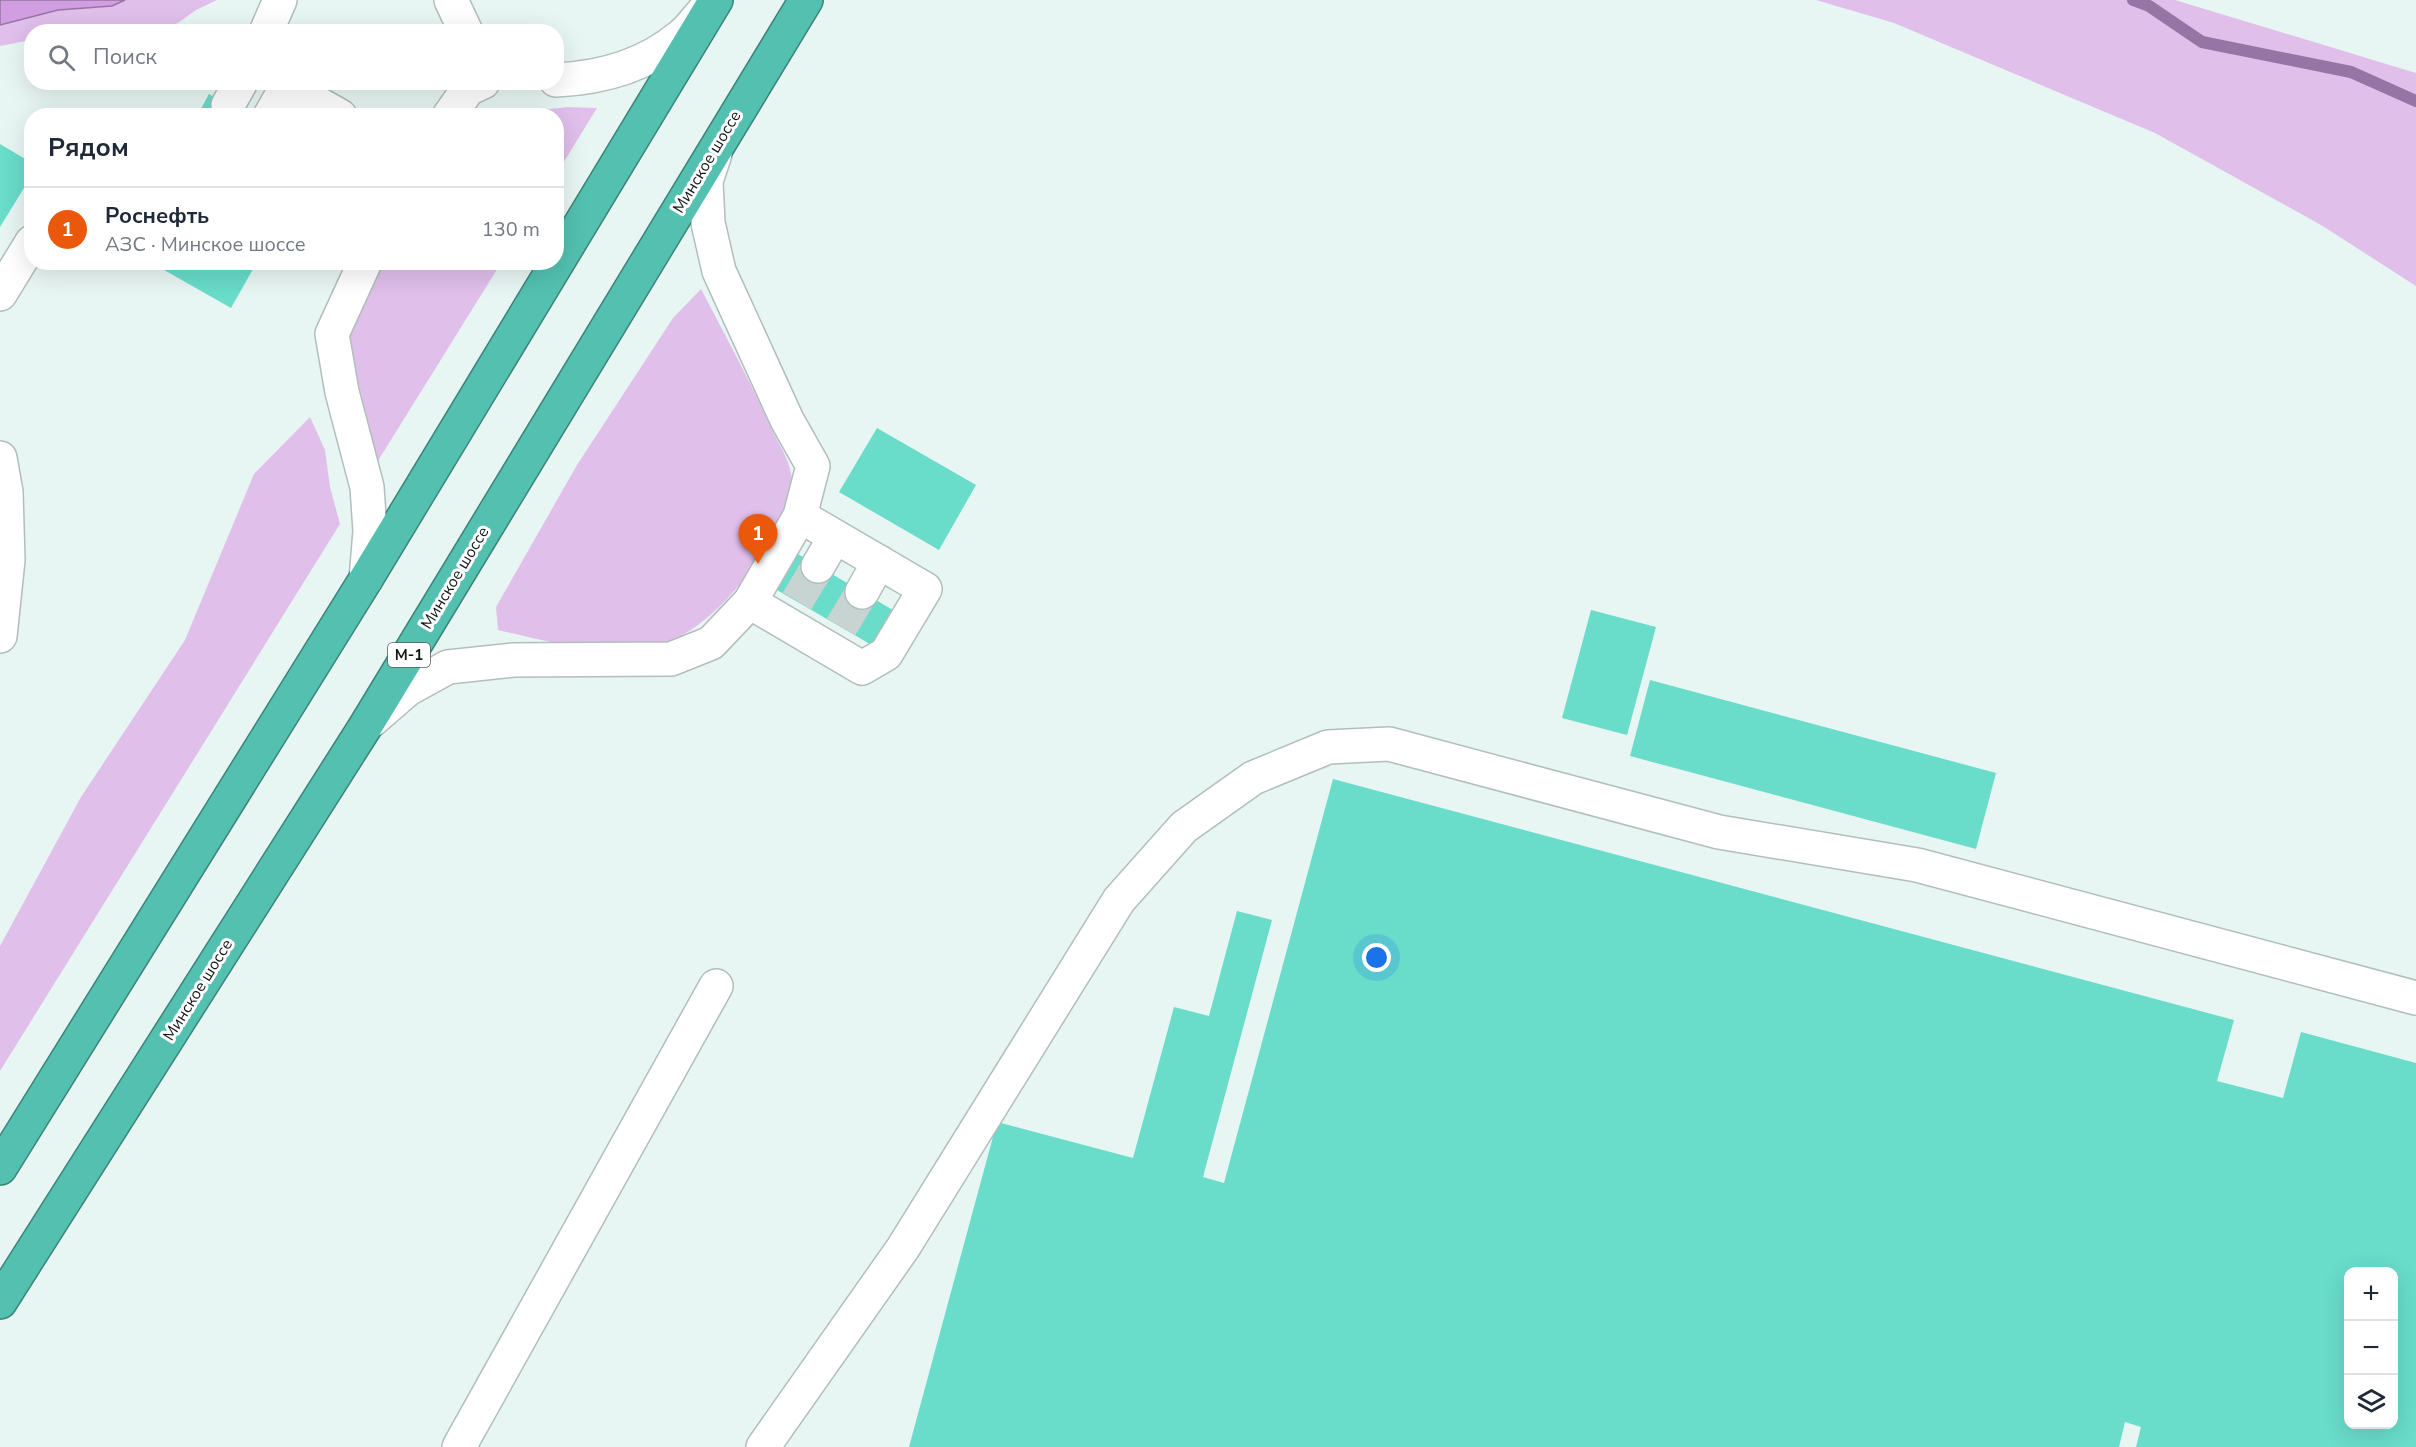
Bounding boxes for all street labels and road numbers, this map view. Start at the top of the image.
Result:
street label: Минское шоссе [668,107,746,217]
street label: Минское шоссе [416,523,494,633]
road number: М-1 [388,643,430,667]
street label: Минское шоссе [158,935,238,1045]

